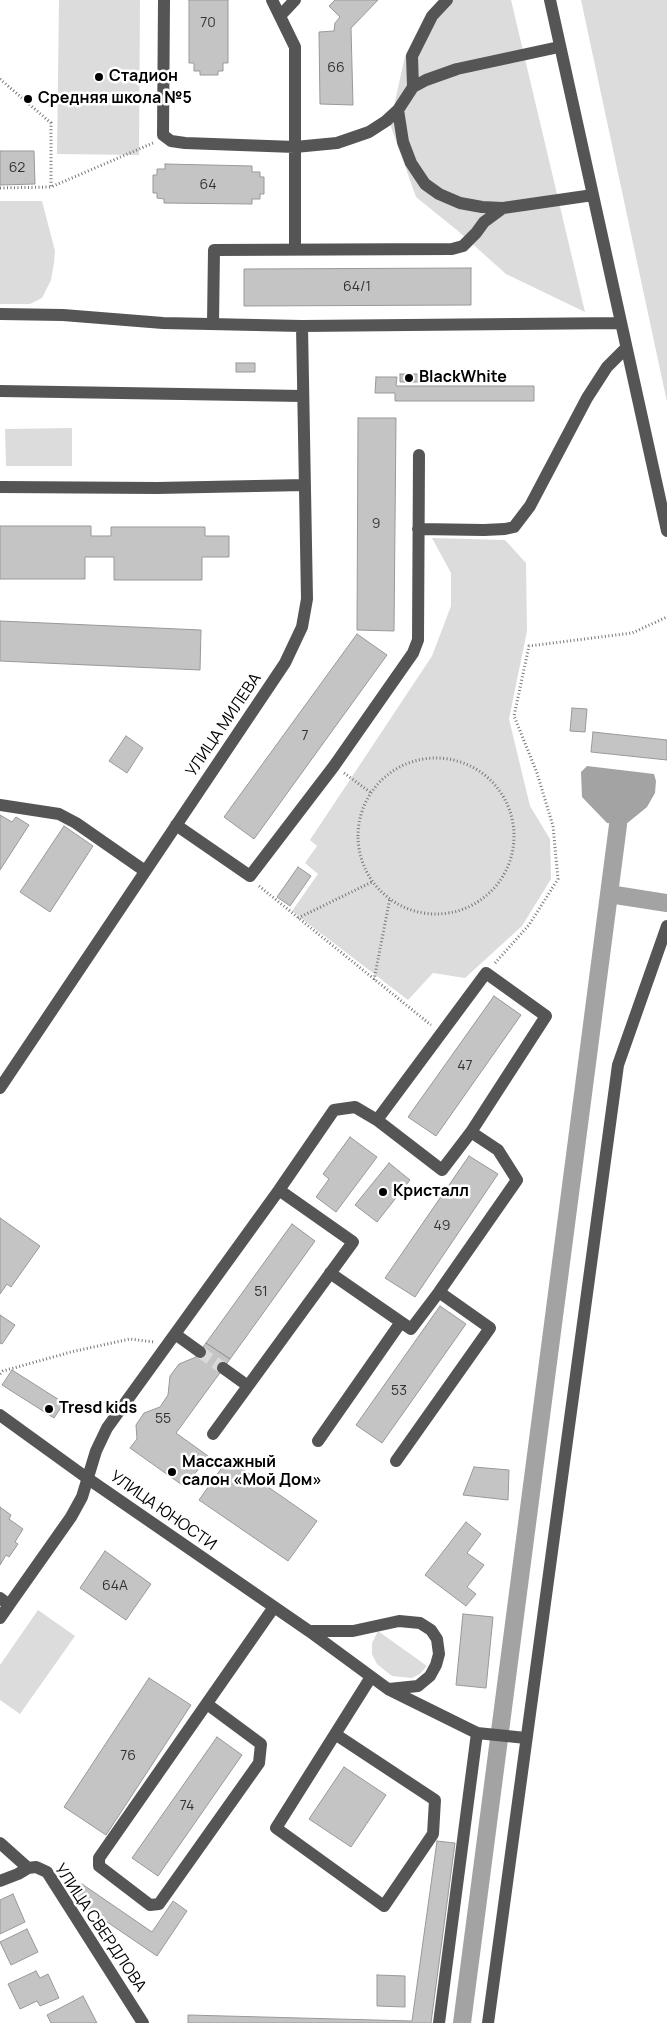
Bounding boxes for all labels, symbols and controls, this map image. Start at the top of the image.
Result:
house number: 70 [200,15,216,31]
house number: 66 [327,60,345,76]
place label: Стадион [109,67,178,87]
marker: Стадион [93,71,105,83]
place label: Средняя школа №5 [38,89,192,109]
marker: Средняя школа №5 [22,93,34,105]
house number: 62 [9,160,25,176]
house number: 64 [200,177,216,193]
house number: 64/1 [343,279,371,295]
place label: BlackWhite [419,368,507,388]
marker: BlackWhite [403,372,415,384]
house number: 9 [372,516,380,532]
street label: УЛИЦА МИЛЕВА [182,670,266,780]
house number: 7 [301,728,309,744]
house number: 47 [457,1058,473,1074]
place label: Кристалл [393,1182,469,1202]
marker: Кристалл [377,1186,389,1198]
house number: 49 [434,1218,450,1234]
house number: 51 [254,1284,268,1300]
house number: 53 [391,1383,407,1399]
place label: Tresd kids [59,1399,137,1419]
marker: Tresd kids [43,1403,55,1415]
house number: 55 [155,1411,171,1427]
place label: Массажный салон «Мой Дом» [182,1453,322,1491]
marker: Массажный салон «Мой Дом» [166,1466,178,1478]
street label: УЛИЦА ЮНОСТИ [106,1467,220,1555]
house number: 64А [102,1578,128,1594]
house number: 76 [120,1748,136,1764]
house number: 74 [180,1798,194,1814]
street label: УЛИЦА СВЕРДЛОВА [50,1860,150,1996]

